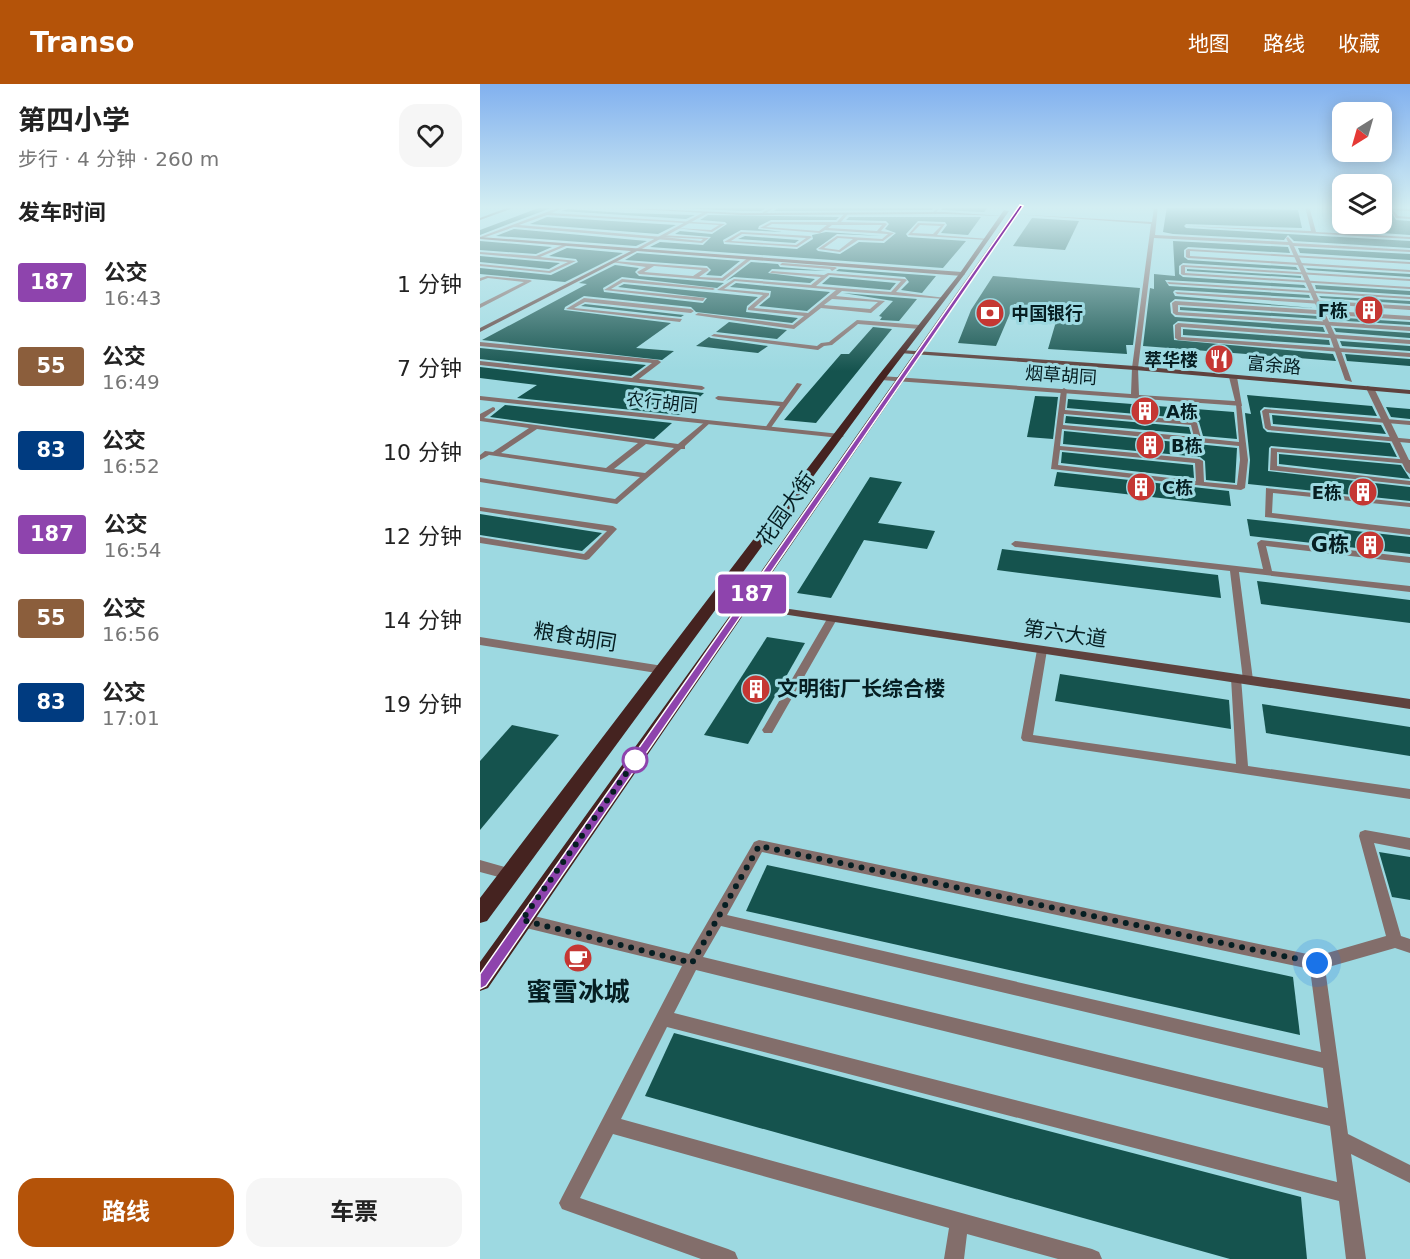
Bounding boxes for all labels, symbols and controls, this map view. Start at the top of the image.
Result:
text: Transo [30,26,135,59]
text: 地图 [1188,32,1230,56]
text: 路线 [1263,32,1305,56]
text: 收藏 [1338,32,1380,56]
north arrow [1332,102,1392,162]
map controls [1332,102,1392,234]
text: 第四小学 [18,104,130,137]
button: heart [399,104,462,167]
text: 步行 · 4 分钟 · 260 m [18,147,219,171]
button: layers [1332,174,1392,234]
text: 发车时间 [18,200,106,225]
text: 公交 [104,260,148,285]
text: 187 [30,270,74,294]
text: 1 分钟 [397,272,462,297]
text: 16:43 [104,286,161,310]
building icon: F栋 [1353,294,1385,326]
bank icon: 中国银行 [974,297,1006,329]
place label: F栋 [1318,300,1348,321]
place label: 中国银行 [1011,303,1083,324]
restaurant icon: 萃华楼 [1203,343,1235,375]
text: 公交 [102,344,146,369]
place label: 萃华楼 [1144,349,1198,370]
street label: 富余路 [1246,352,1302,378]
text: 55 [36,354,66,378]
text: 7 分钟 [397,356,462,381]
street label: 烟草胡同 [1024,362,1098,388]
text: 16:49 [102,370,160,394]
street label: 农行胡同 [625,388,699,416]
building icon: A栋 [1129,395,1161,427]
place label: A栋 [1166,401,1198,422]
text: 公交 [102,428,146,453]
building icon: B栋 [1134,429,1166,461]
place label: B栋 [1171,435,1203,456]
text: 83 [36,438,66,462]
text: 10 分钟 [383,440,462,465]
text: 16:52 [102,454,160,478]
street label: 花园大街 [752,468,820,550]
building icon: C栋 [1125,471,1157,503]
building icon: E栋 [1347,476,1379,508]
place label: C栋 [1162,477,1193,498]
place label: E栋 [1312,482,1342,503]
text: 公交 [104,512,148,537]
text: 187 [30,522,74,546]
text: 12 分钟 [383,524,462,549]
building icon: G栋 [1354,529,1386,561]
place label: G栋 [1311,533,1349,557]
text: 16:54 [104,538,161,562]
line badge: 187 [718,574,786,614]
text: 187 [730,582,774,606]
text: 公交 [102,596,146,621]
text: 55 [36,606,66,630]
text: 14 分钟 [383,608,462,633]
street label: 第六大道 [1022,616,1108,652]
street label: 粮食胡同 [532,619,618,655]
text: 16:56 [102,622,160,646]
building icon: 文明街厂长综合楼 [740,673,772,705]
place label: 文明街厂长综合楼 [777,677,945,701]
text: 公交 [102,680,146,705]
text: 83 [36,690,66,714]
text: 19 分钟 [383,692,462,717]
text: 17:01 [102,706,160,730]
unlabelled marker [622,747,648,773]
cafe icon: 蜜雪冰城 [562,942,594,974]
your location [1302,948,1332,978]
place label: 蜜雪冰城 [526,977,630,1007]
button: 路线 [18,1178,234,1247]
button: 车票 [246,1178,462,1247]

